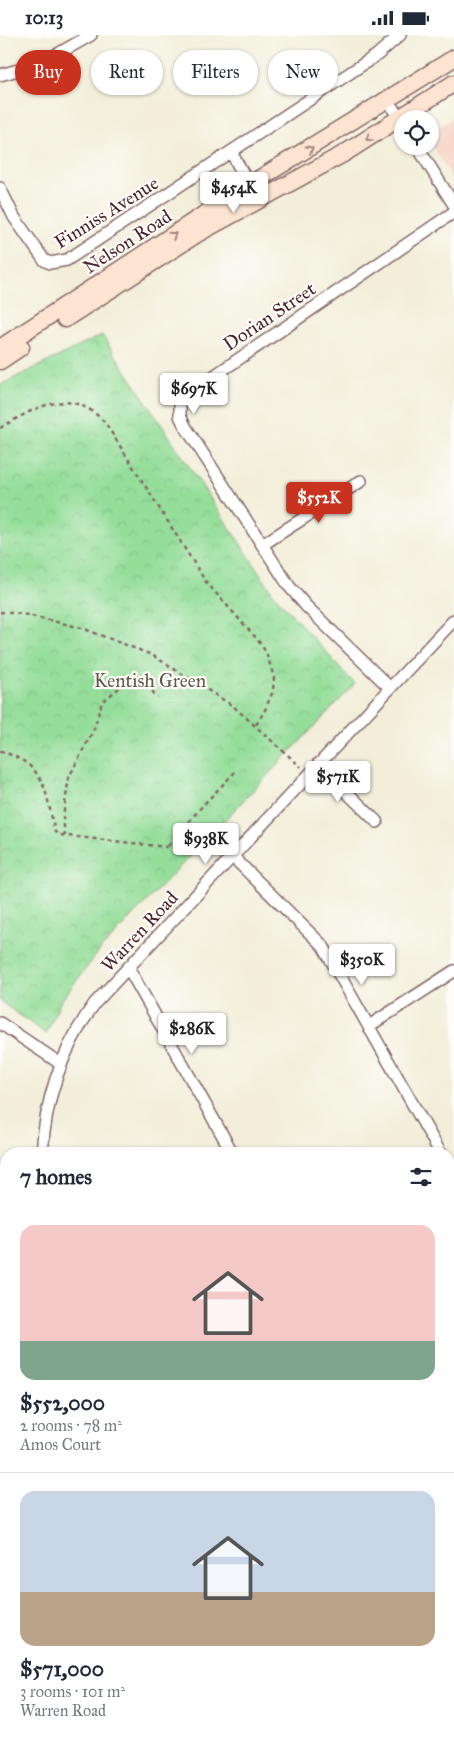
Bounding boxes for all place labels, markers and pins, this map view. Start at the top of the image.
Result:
pin: $454K [199,171,269,214]
pin: $697K [159,373,229,415]
pin: $552K [284,481,354,524]
pin: $571K [303,761,373,803]
pin: $938K [171,823,241,865]
pin: $350K [327,943,397,986]
pin: $286K [157,1013,227,1055]

